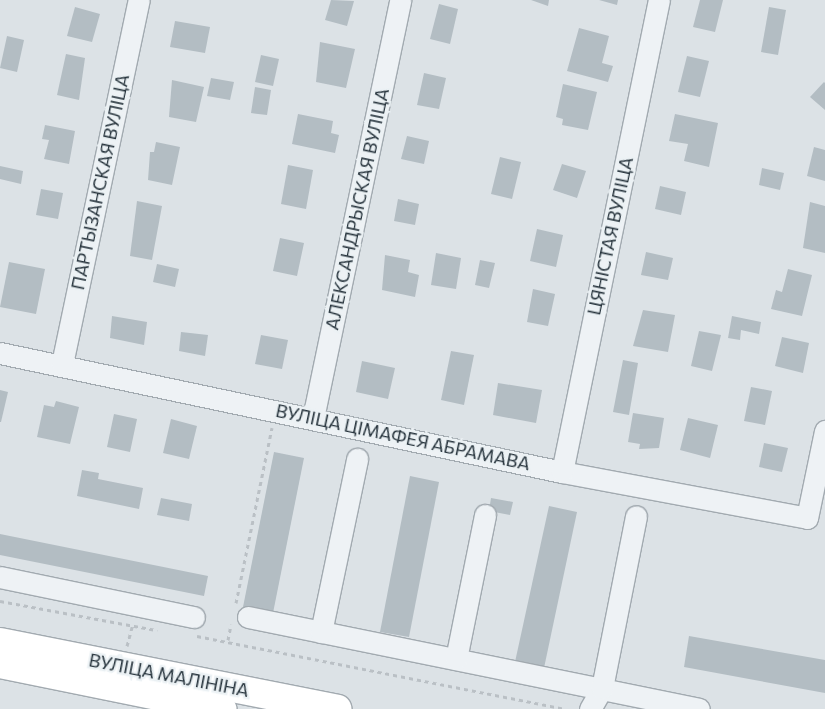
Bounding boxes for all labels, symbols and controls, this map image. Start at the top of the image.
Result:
street label: ПАРТЫЗАНСКАЯ ВУЛІЦА [67,72,133,292]
street label: АЛЕКСАНДРЫСКАЯ ВУЛІЦА [321,86,393,332]
street label: ЦЯНІСТАЯ ВУЛІЦА [583,155,637,317]
street label: ВУЛІЦА ЦІМАФЕЯ АБРАМАВА [274,399,532,475]
street label: ВУЛІЦА МАЛІНІНА [87,649,251,701]

